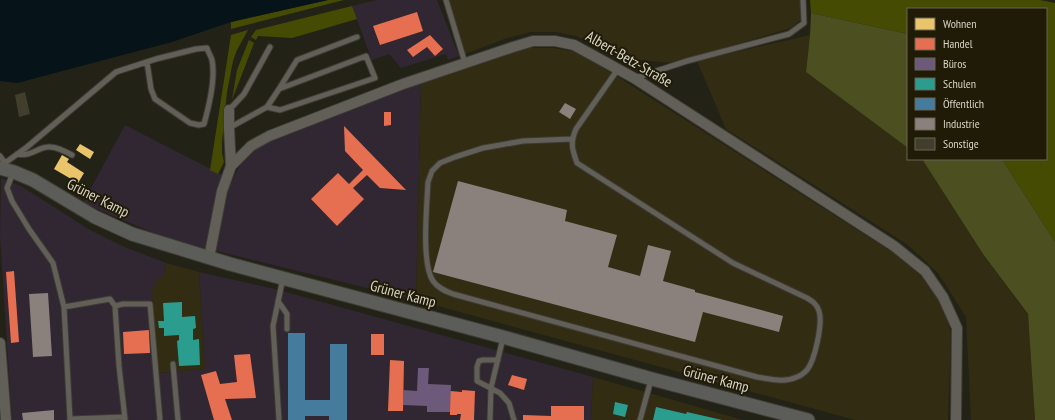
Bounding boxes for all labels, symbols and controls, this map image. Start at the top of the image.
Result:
legend [907,8,1047,160]
text: Wohnen [943,16,977,31]
street label: Albert-Betz-Straße [583,26,676,91]
text: Handel [943,36,973,51]
text: Büros [943,56,966,71]
text: Schulen [943,76,976,91]
text: Öffentlich [943,96,984,111]
text: Industrie [943,116,980,131]
text: Sonstige [943,136,979,151]
street label: Grüner Kamp [64,174,133,221]
street label: Grüner Kamp [368,276,438,311]
street label: Grüner Kamp [681,361,751,396]

